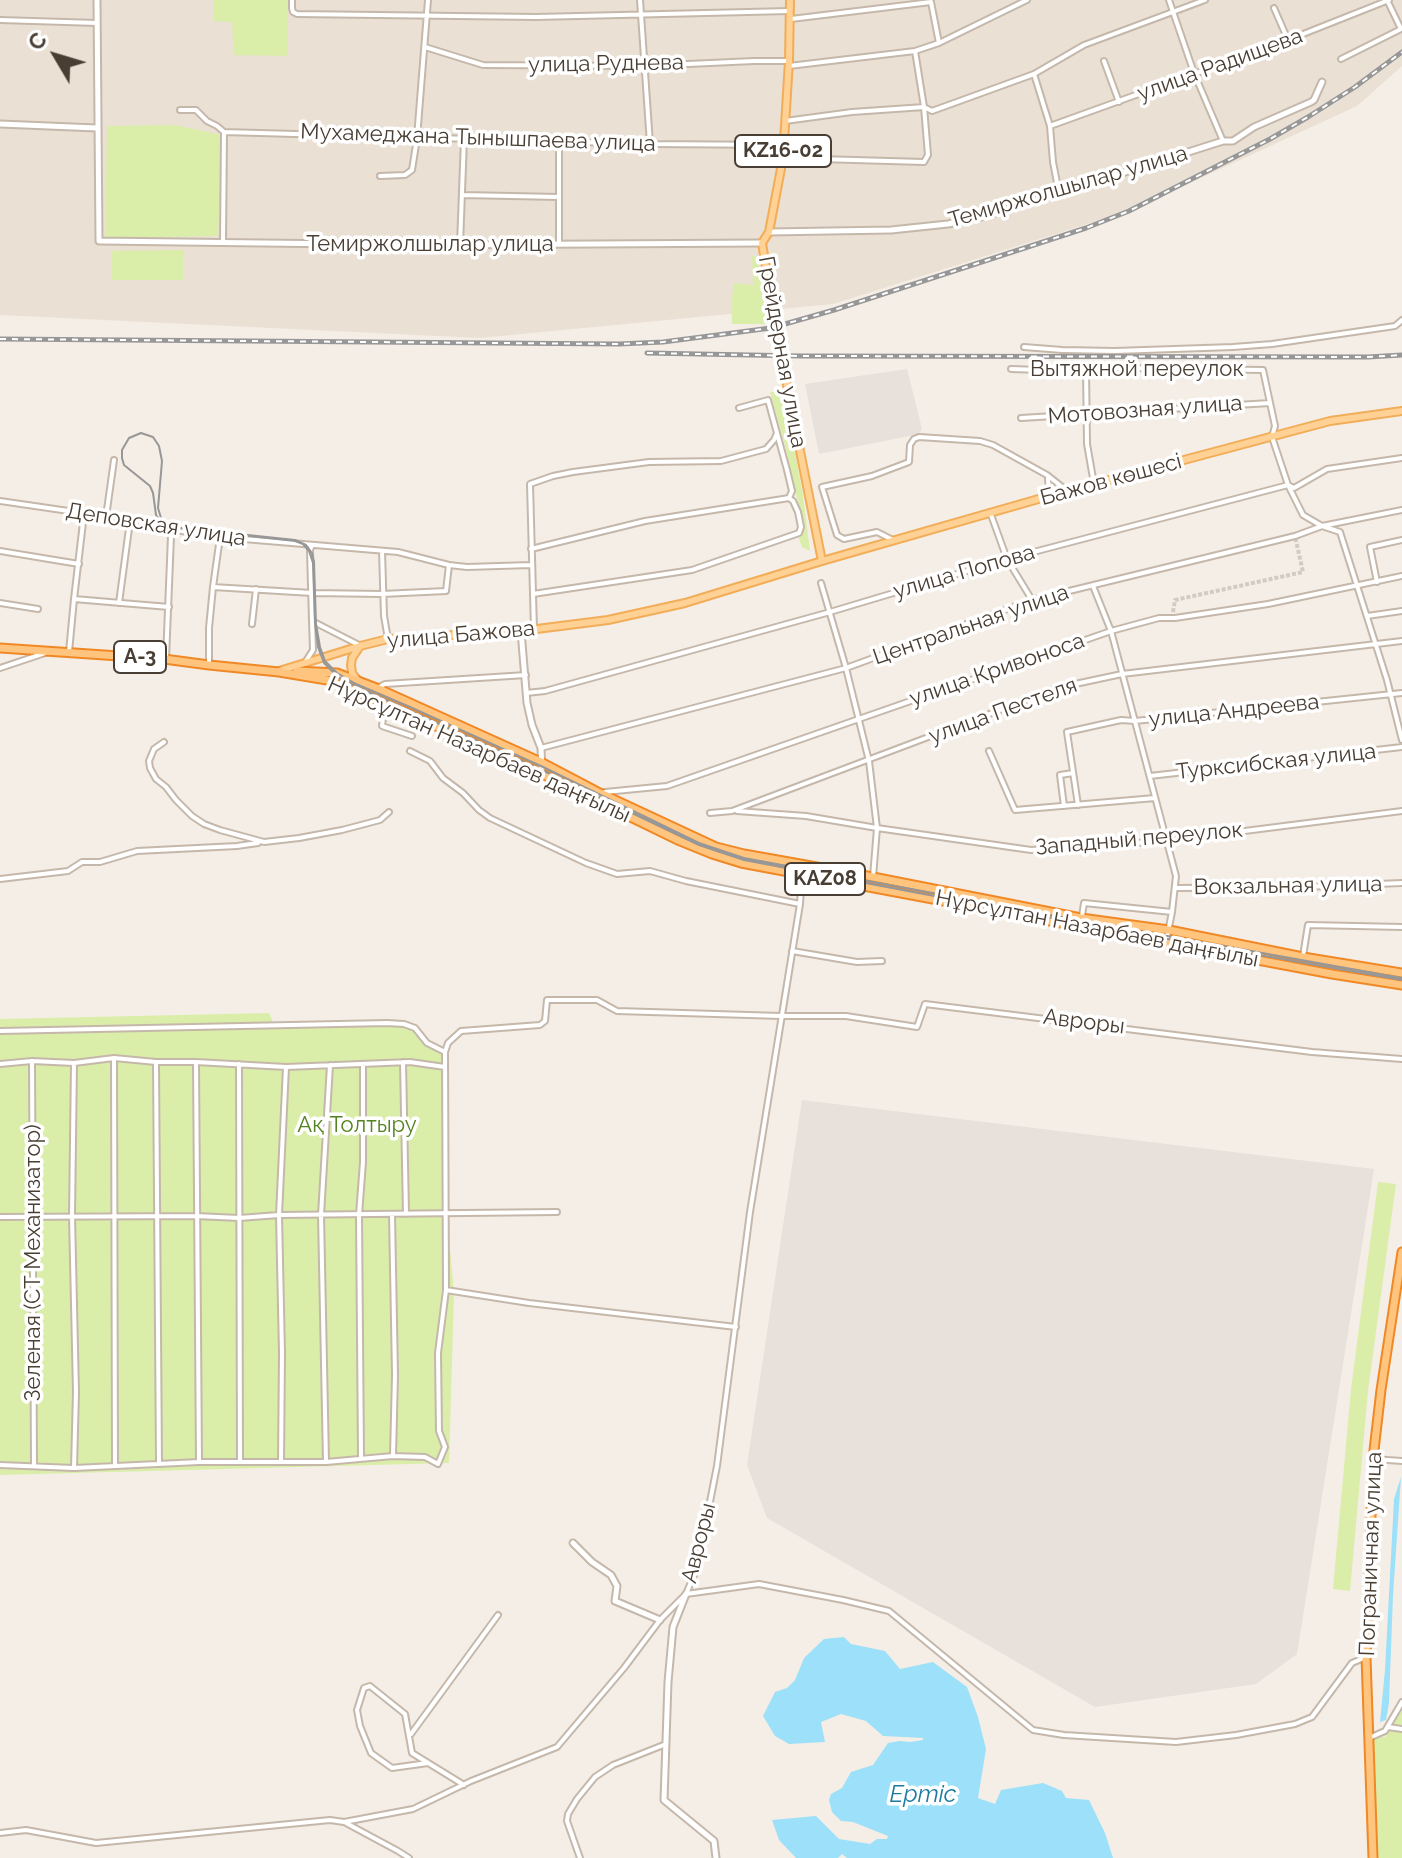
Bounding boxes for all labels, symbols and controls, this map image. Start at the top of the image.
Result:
north arrow [16,16,96,96]
street label: улица Радищева [1134,23,1306,107]
text: С [22,27,52,55]
street label: улица Руднева [528,49,684,79]
street label: Мухамеджана Тынышпаева улица [300,119,656,157]
road number: KZ16-02 [735,135,831,167]
street label: Темиржолшылар улица [945,140,1191,234]
street label: Темиржолшылар улица [306,231,554,257]
street label: Грейдерная улица [752,254,812,450]
street label: Вытяжной переулок [1030,356,1244,382]
street label: Мотовозная улица [1047,390,1243,430]
street label: Бажов көшесі [1037,448,1185,512]
street label: Деповская улица [64,498,248,552]
street label: улица Попова [890,539,1038,605]
street label: Центральная улица [870,579,1072,671]
street label: улица Бажова [386,615,536,655]
street label: улица Кривоноса [906,628,1088,712]
road number: A-3 [114,641,166,673]
street label: Нұрсұлтан Назарбаев даңғылы [324,671,634,829]
street label: улица Пестеля [925,672,1081,750]
street label: улица Андреева [1147,689,1321,733]
street label: Турксибская улица [1175,738,1377,786]
street label: Западный переулок [1034,817,1244,861]
road number: KAZ08 [785,863,865,895]
street label: Вокзальная улица [1193,871,1383,901]
street label: Нұрсұлтан Назарбаев даңғылы [933,885,1261,973]
street label: Авроры [1042,1004,1126,1040]
park label: Ақ Толтыру [297,1112,417,1138]
street label: Зеленая (СТ Механизатор) [20,1124,46,1402]
street label: Пограничная улица [1354,1451,1388,1657]
street label: Авроры [676,1500,722,1586]
water label: Ертіс [890,1781,956,1809]

